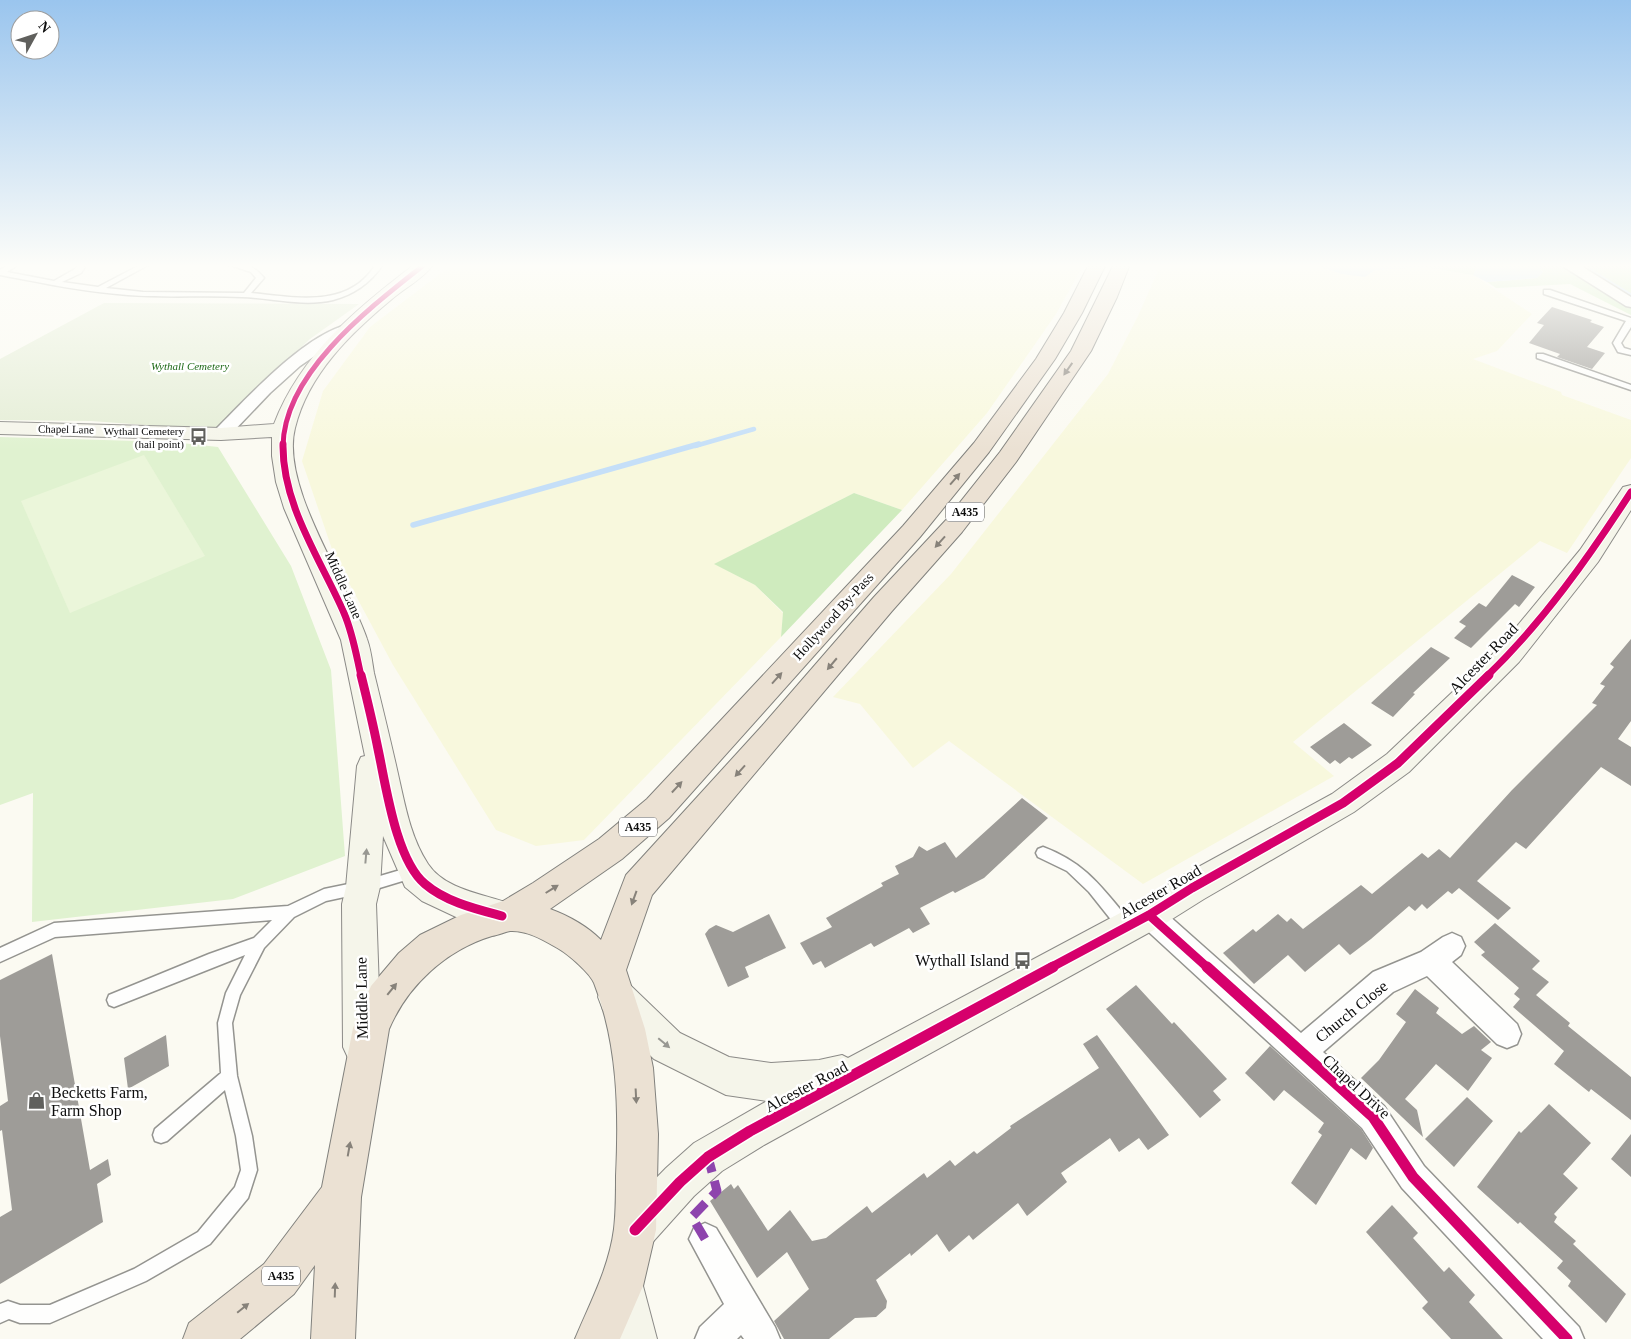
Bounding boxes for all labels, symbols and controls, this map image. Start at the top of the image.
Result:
north arrow [10,10,60,60]
text: N [36,18,54,36]
park label: Wythall Cemetery [151,360,229,372]
one-way arrow [1063,363,1073,376]
street label: Chapel Lane [38,423,94,435]
place label: Wythall Cemetery (hail point) [104,425,184,451]
bus stop icon: Wythall Cemetery (hail point) [188,427,208,447]
one-way arrow [949,473,961,485]
road number: A435 [946,502,984,522]
one-way arrow [934,535,946,547]
street label: Middle Lane [322,549,365,621]
street label: Hollywood By-Pass [790,570,877,663]
street label: Alcester Road [1446,620,1521,697]
one-way arrow [827,657,838,670]
one-way arrow [771,673,783,685]
one-way arrow [734,764,746,776]
one-way arrow [671,781,683,793]
road number: A435 [619,818,657,836]
one-way arrow [362,847,370,863]
street label: Alcester Road [1117,861,1204,922]
one-way arrow [546,885,559,894]
one-way arrow [630,891,638,906]
bus stop icon: Wythall Island [1013,950,1033,970]
place label: Wythall Island [915,952,1009,970]
street label: Middle Lane [352,957,371,1039]
street label: Church Close [1312,977,1391,1046]
one-way arrow [386,983,397,996]
one-way arrow [658,1037,671,1048]
street label: Chapel Drive [1319,1051,1394,1123]
street label: Alcester Road [762,1058,850,1115]
place label: Becketts Farm, Farm Shop [51,1084,148,1120]
one-way arrow [632,1088,640,1104]
shop icon: Becketts Farm, Farm Shop [27,1091,47,1111]
one-way arrow [346,1140,354,1156]
road number: A435 [262,1266,300,1285]
one-way arrow [331,1282,339,1298]
one-way arrow [236,1303,249,1314]

